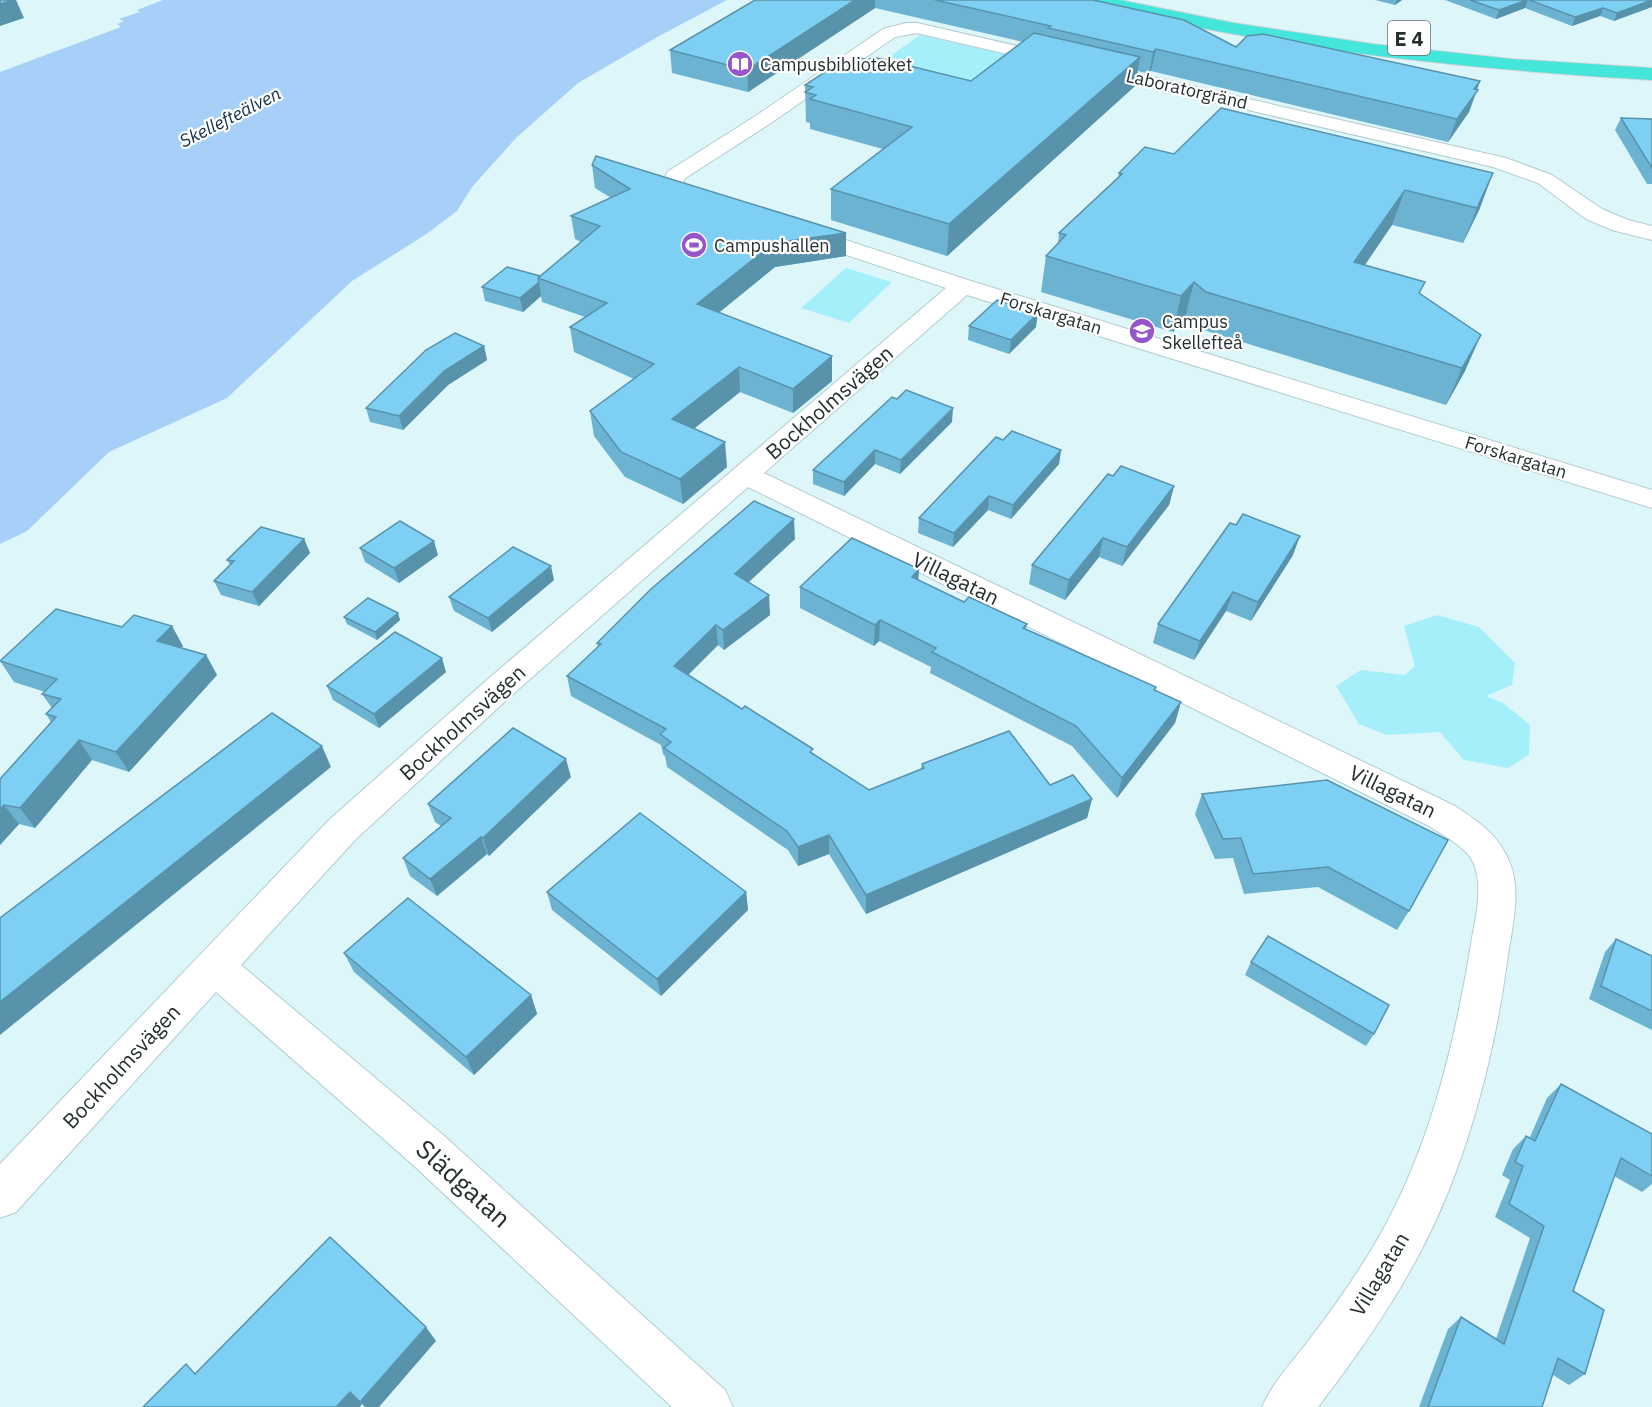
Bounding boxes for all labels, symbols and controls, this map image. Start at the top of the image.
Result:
road number: E 4 [1388,21,1430,55]
library icon: Campusbiblioteket [725,49,755,79]
place label: Campusbiblioteket [760,53,912,76]
street label: Laboratorgränd [1124,64,1250,114]
water label: Skellefteälven [175,82,285,152]
sports icon: Campushallen [679,230,709,260]
place label: Campushallen [714,234,830,257]
street label: Forskargatan [997,287,1105,339]
place label: Campus Skellefteå [1162,310,1243,354]
school or university icon: Campus Skellefteå [1127,316,1157,346]
street label: Bockholmsvägen [759,339,899,465]
street label: Forskargatan [1462,431,1570,483]
street label: Villagatan [908,545,1004,611]
street label: Bockholmsvägen [393,658,531,786]
street label: Villagatan [1345,758,1441,824]
street label: Bockholmsvägen [56,998,186,1134]
street label: Slädgatan [409,1131,519,1235]
street label: Villagatan [1343,1227,1415,1321]

